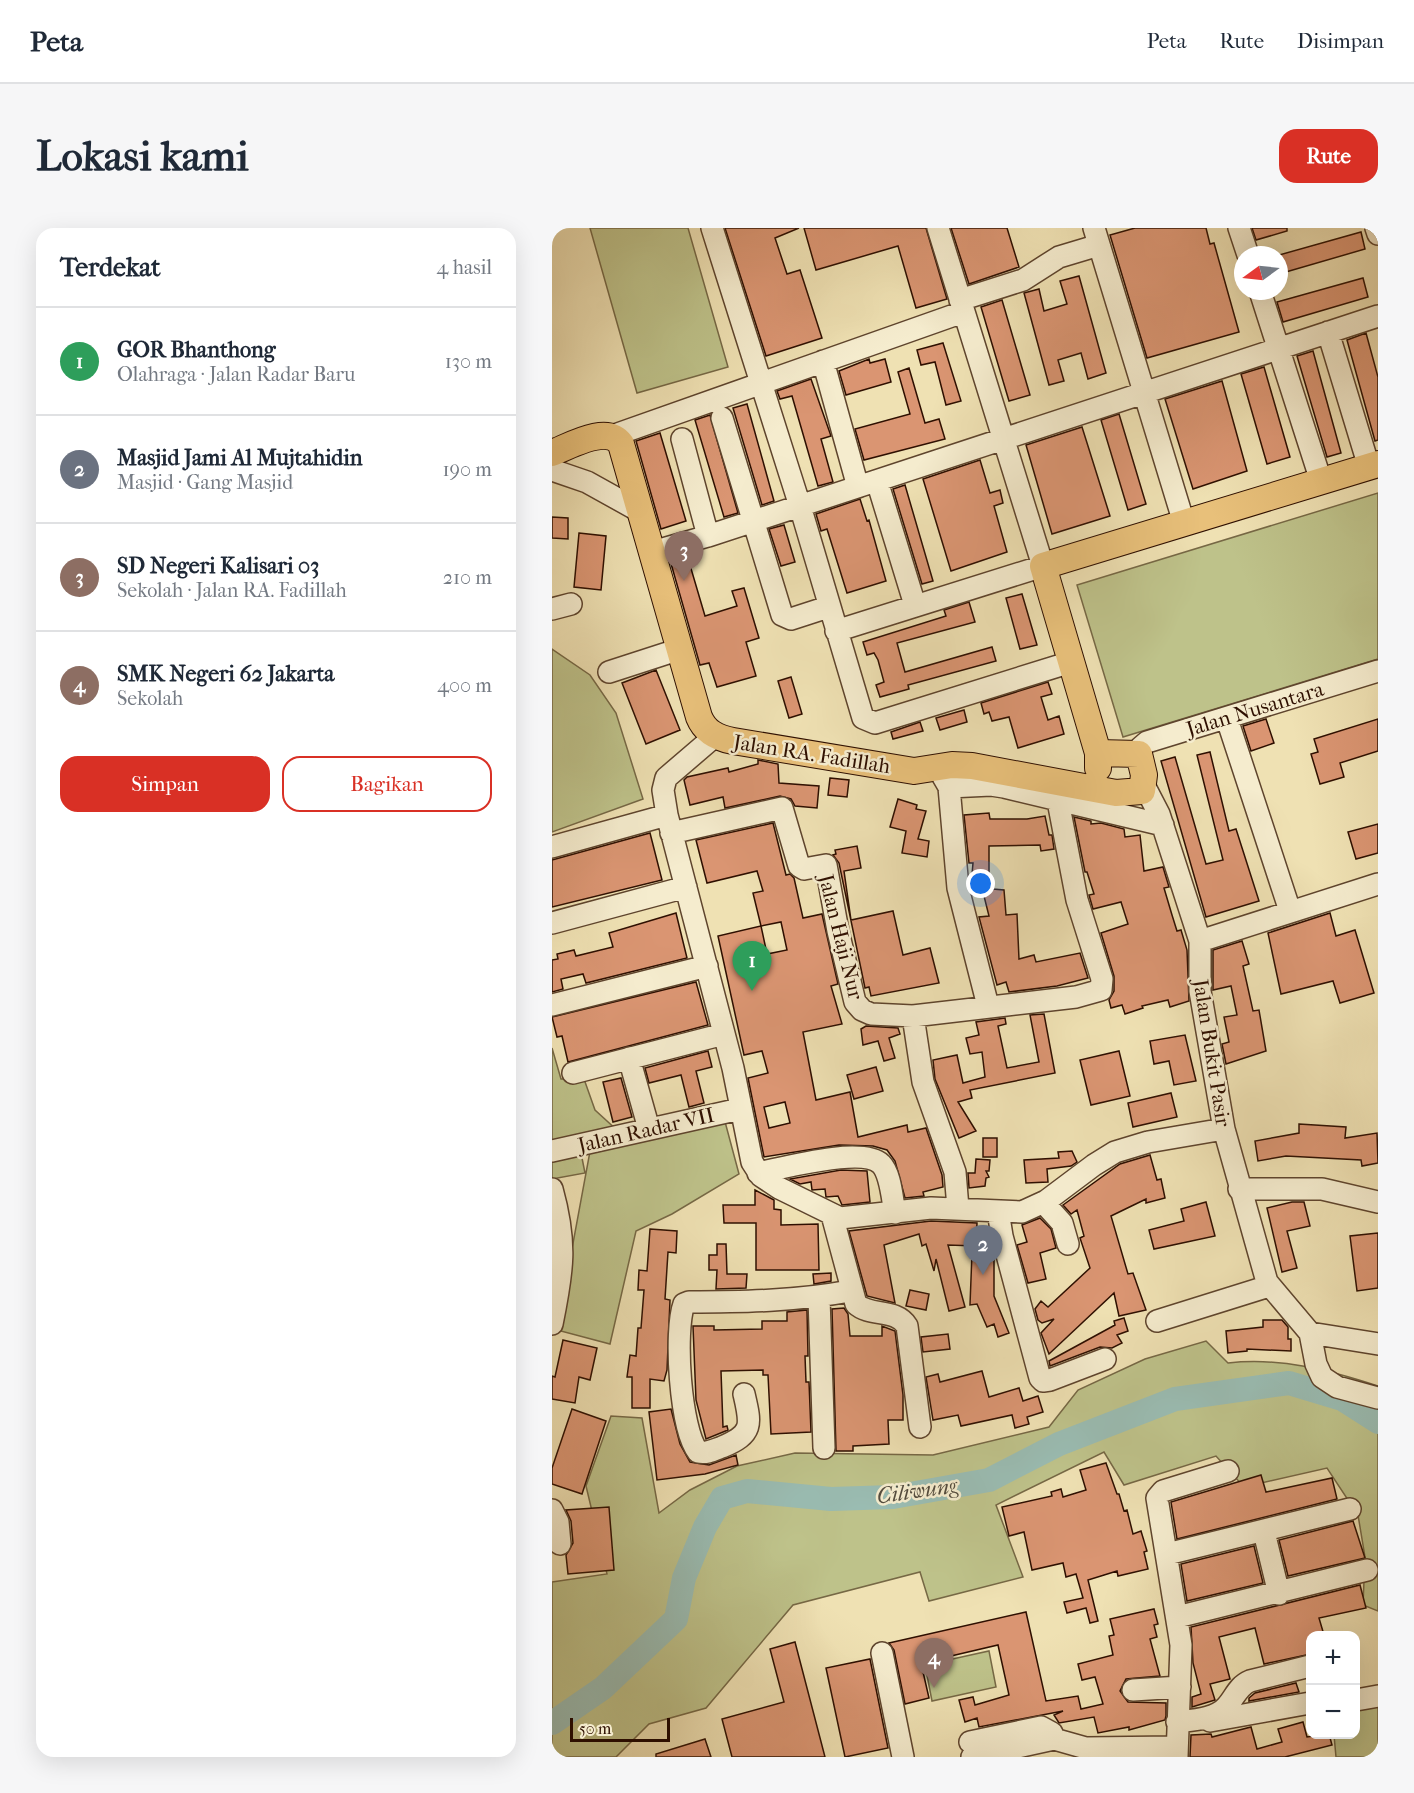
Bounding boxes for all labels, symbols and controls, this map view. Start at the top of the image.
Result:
text: Peta [30,25,83,58]
text: Peta [1147,29,1186,53]
text: Rute [1219,29,1264,53]
text: Disimpan [1297,29,1384,53]
button: Rute [1279,129,1378,183]
text: Lokasi kami [36,132,249,181]
north arrow [1234,246,1288,300]
text: Terdekat [60,252,161,283]
text: 4 hasil [437,256,492,279]
text: GOR Bhanthong [117,337,276,363]
text: 1 [76,350,83,373]
text: 130 m [445,350,492,373]
text: Olahraga · Jalan Radar Baru [117,363,355,386]
text: Masjid Jami Al Mujtahidin [117,445,363,471]
text: 2 [74,458,85,481]
text: 190 m [442,458,492,481]
text: Masjid · Gang Masjid [117,471,293,494]
pin: 3 [664,532,704,581]
text: SD Negeri Kalisari 03 [117,553,319,579]
text: 3 [75,566,84,589]
text: 210 m [443,566,492,589]
text: Sekolah · Jalan RA. Fadillah [117,579,347,602]
text: SMK Negeri 62 Jakarta [117,661,334,687]
text: 4 [74,674,85,697]
text: 400 m [437,674,492,697]
street label: Jalan Nusantara [1182,677,1327,742]
text: Sekolah [117,687,183,710]
street label: Jalan RA. Fadillah [730,729,892,778]
button: Simpan [60,756,270,812]
button: Bagikan [282,756,492,812]
your location [966,869,995,898]
street label: Jalan Haji Nur [813,870,868,1002]
pin: 1 [732,942,772,991]
street label: Jalan Bukit Pasir [1188,976,1236,1128]
street label: Jalan Radar VII [573,1103,717,1158]
pin: 2 [964,1226,1002,1275]
water label: Ciliwung [875,1472,959,1510]
map controls [1306,1631,1360,1739]
button: + [1306,1631,1360,1685]
pin: 4 [914,1638,953,1688]
button: − [1306,1685,1360,1739]
scale bar [570,1715,670,1742]
text: 50 m [579,1719,611,1738]

